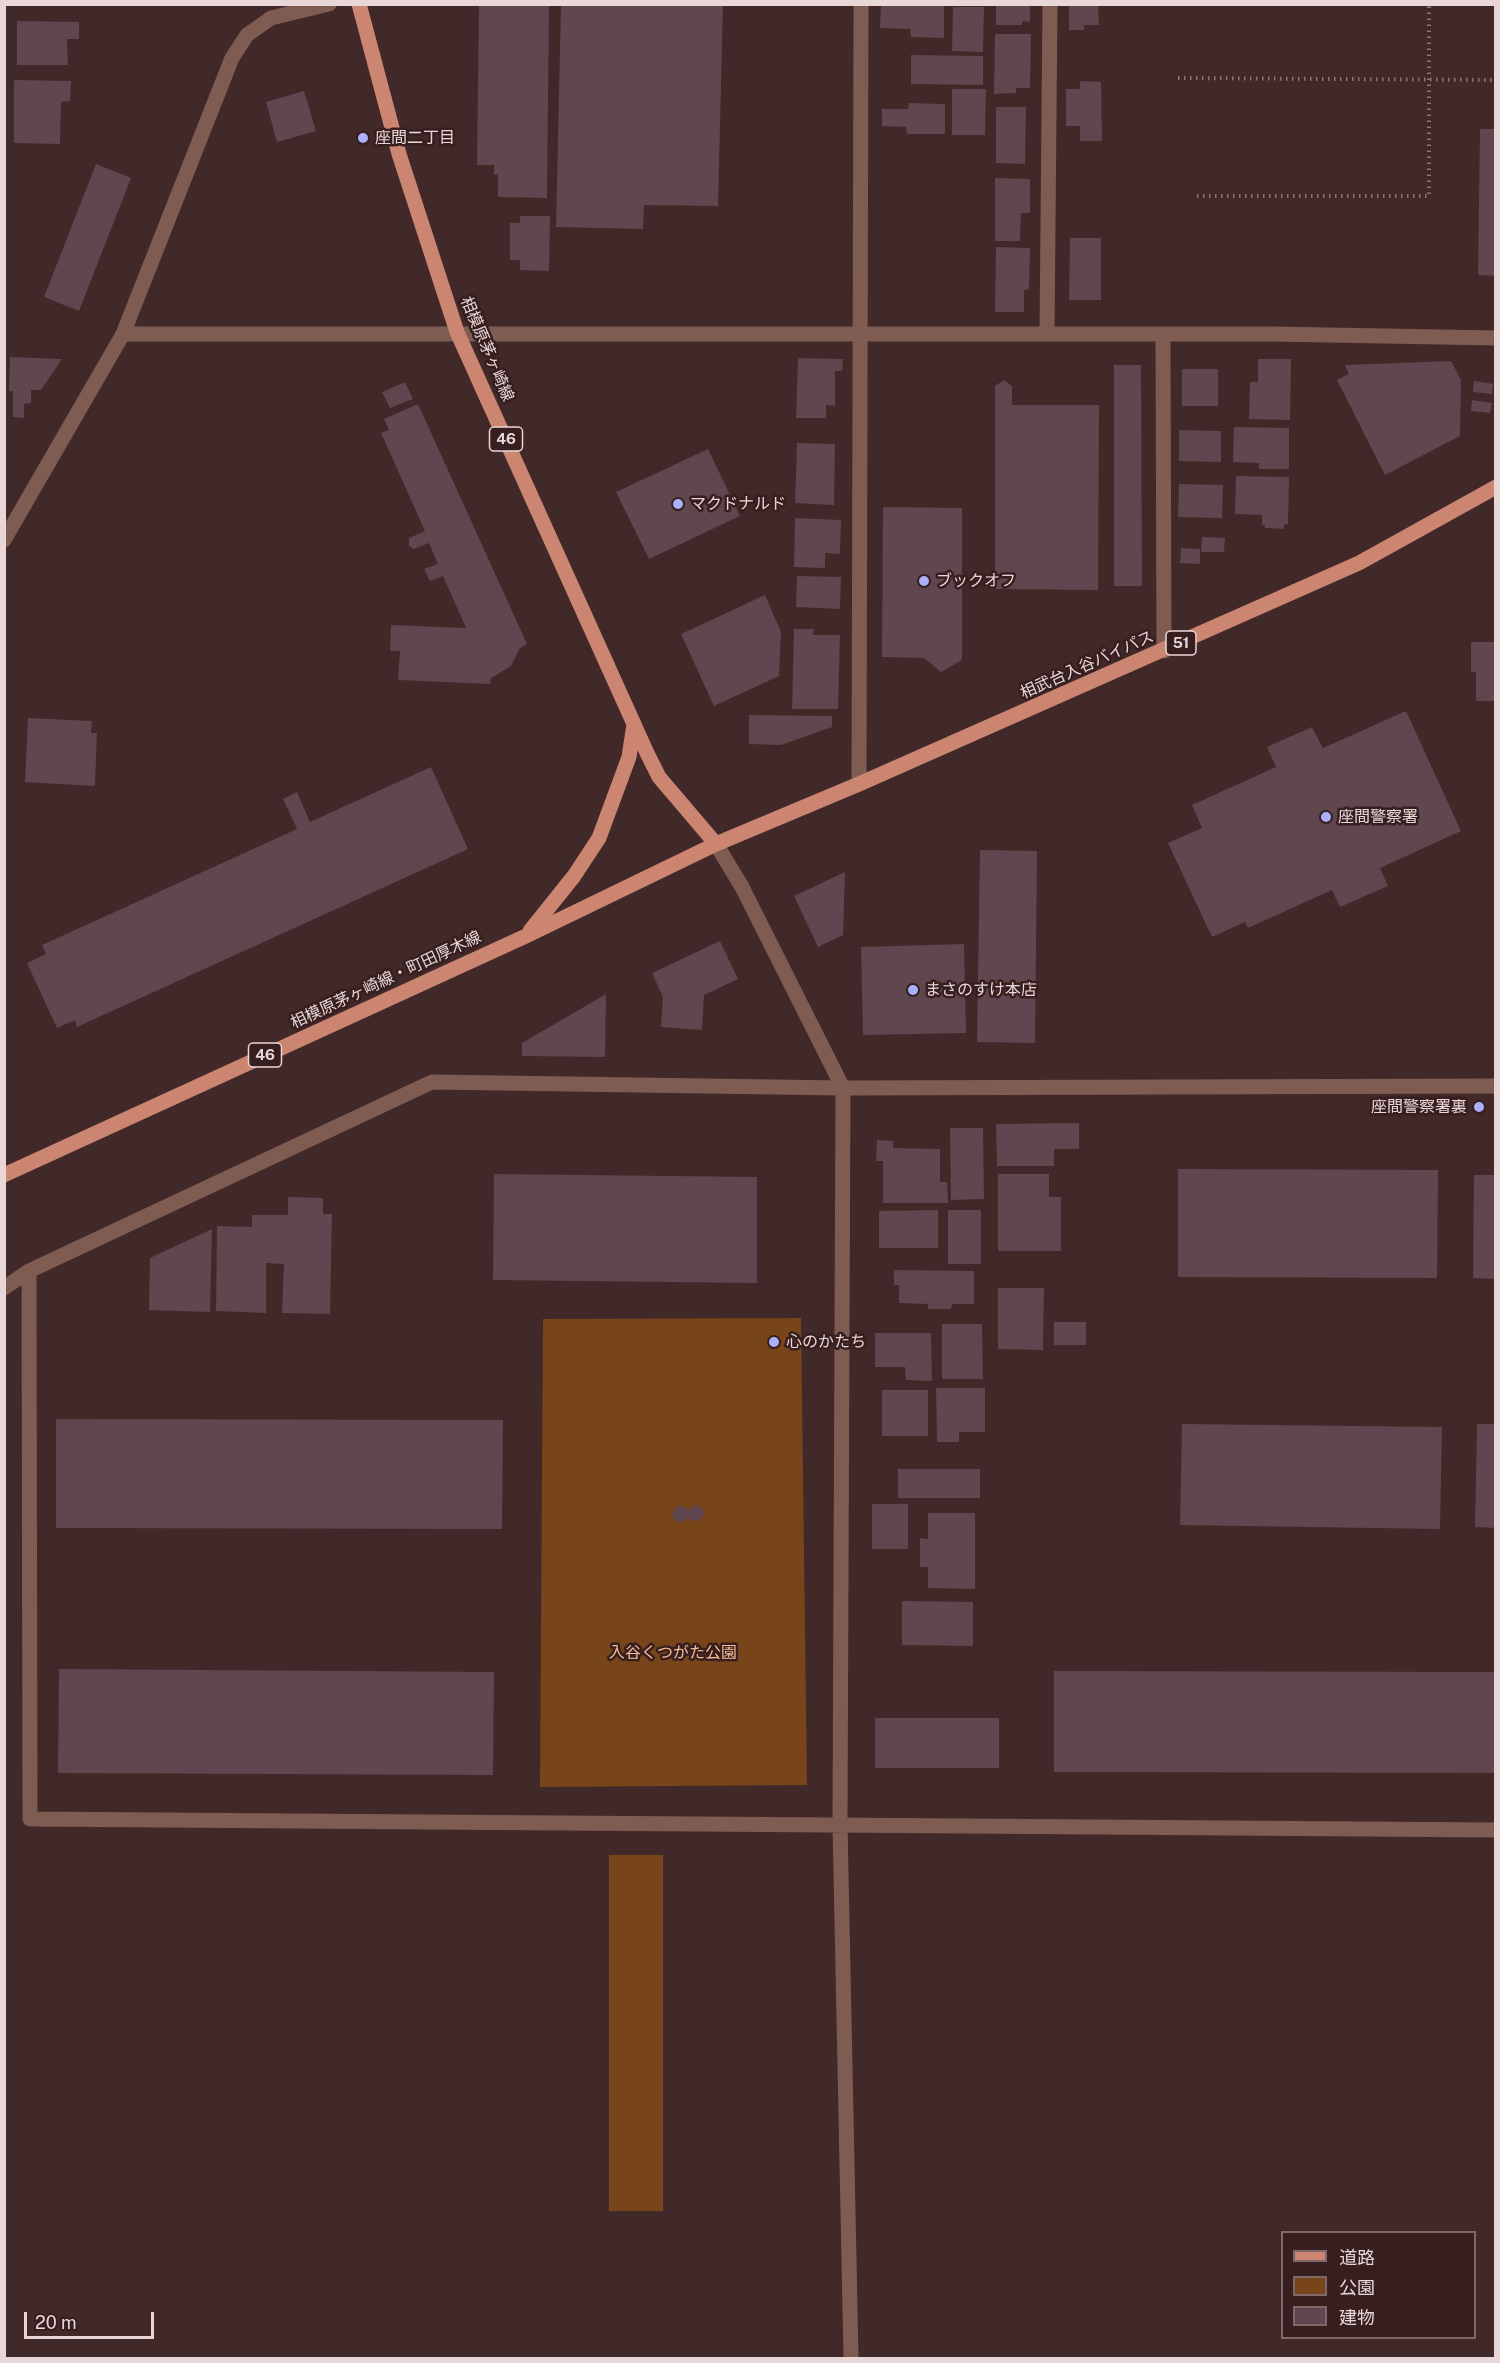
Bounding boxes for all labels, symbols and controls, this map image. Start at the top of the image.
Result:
place label: 座間二丁目 [375,128,455,148]
marker: 座間二丁目 [356,131,370,145]
street label: 相模原茅ヶ崎線 [456,294,518,404]
road number: 46 [490,427,522,451]
place label: マクドナルド [690,494,786,514]
marker: マクドナルド [671,497,685,511]
place label: ブックオフ [936,571,1016,591]
marker: ブックオフ [917,574,931,588]
street label: 相武台入谷バイパス [1017,627,1157,703]
road number: 51 [1166,631,1196,655]
place label: 座間警察署 [1338,807,1418,827]
marker: 座間警察署 [1319,810,1333,824]
street label: 相模原茅ヶ崎線・町田厚木線 [288,927,484,1033]
place label: まさのすけ本店 [925,980,1037,1000]
marker: まさのすけ本店 [906,983,920,997]
road number: 46 [248,1043,282,1067]
place label: 座間警察署裏 [1371,1097,1467,1117]
marker: 座間警察署裏 [1472,1100,1486,1114]
place label: 心のかたち [786,1332,866,1352]
marker: 心のかたち [767,1335,781,1349]
park label: 入谷くつがた公園 [609,1643,737,1663]
legend [1281,2231,1476,2339]
text: 道路 [1339,2247,1375,2268]
text: 公園 [1339,2277,1375,2298]
scale bar [27,2300,158,2338]
text: 建物 [1339,2307,1375,2328]
text: 20 m [35,2312,77,2333]

